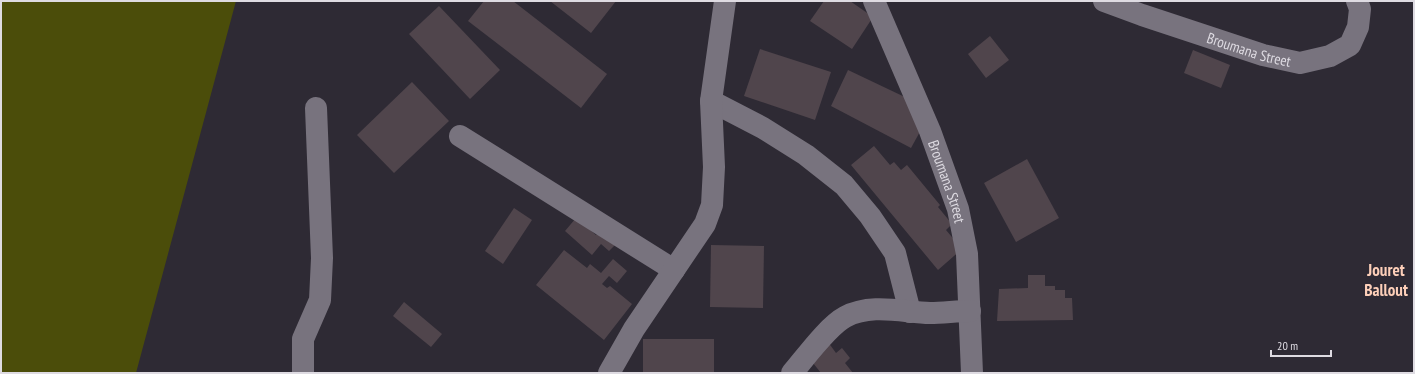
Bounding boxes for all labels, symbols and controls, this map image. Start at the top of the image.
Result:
street label: Broumana Street [1205,28,1293,70]
street label: Broumana Street [924,137,970,225]
district label: Jouret Ballout [1364,259,1408,301]
scale bar [1271,332,1331,358]
text: 20 m [1277,338,1298,353]

